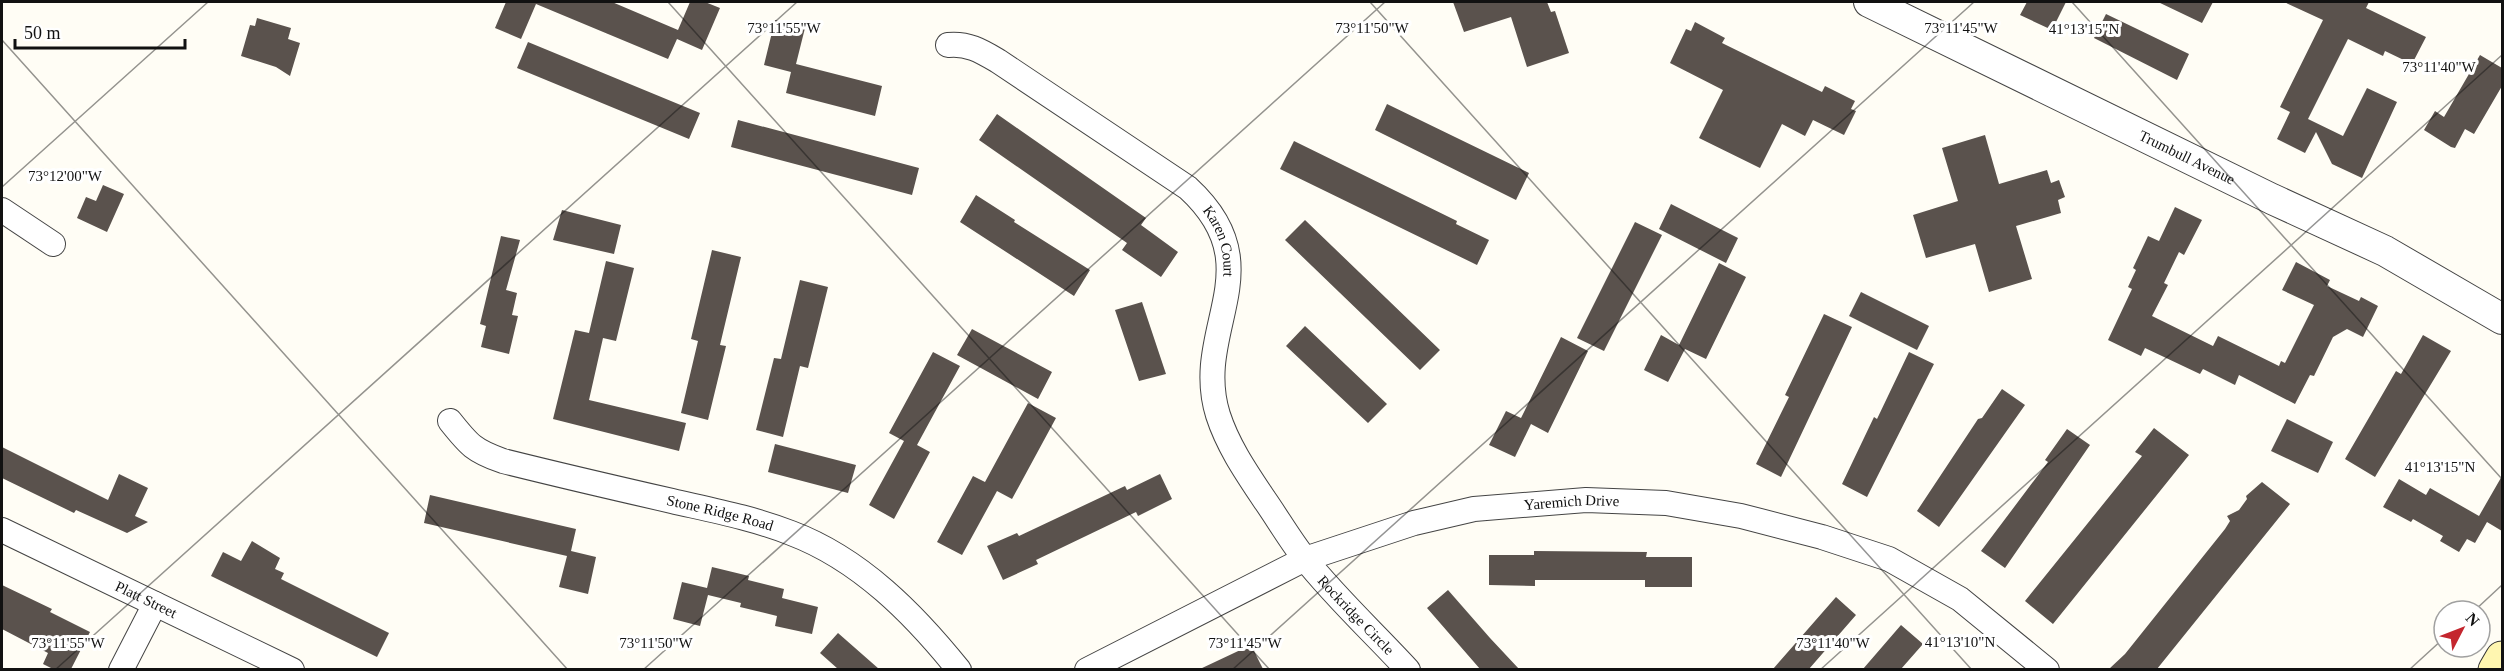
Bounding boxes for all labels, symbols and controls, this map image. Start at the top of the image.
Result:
scale bar [15,12,184,50]
text: 73°11'55"W [747,20,822,36]
text: 73°11'50"W [1335,20,1410,36]
text: 73°11'45"W [1924,20,1999,36]
text: 41°13'15"N [2049,21,2119,37]
text: 50 m [24,23,61,43]
text: 73°11'40"W [2402,59,2477,75]
street label: Trumbull Avenue [2137,127,2238,188]
text: 73°12'00"W [28,168,103,184]
street label: Karen Court [1200,203,1237,278]
text: 41°13'15"N [2405,459,2475,475]
street label: Stone Ridge Road [665,492,776,534]
street label: Yaremich Drive [1523,492,1620,513]
street label: Rockridge Circle [1315,572,1397,658]
street label: Platt Street [113,578,180,622]
north arrow [2432,599,2492,659]
text: N [2463,609,2483,630]
text: 41°13'10"N [1925,634,1995,650]
text: 73°11'55"W [31,635,106,651]
text: 73°11'50"W [619,635,694,651]
text: 73°11'45"W [1208,635,1283,651]
text: 73°11'40"W [1796,635,1871,651]

